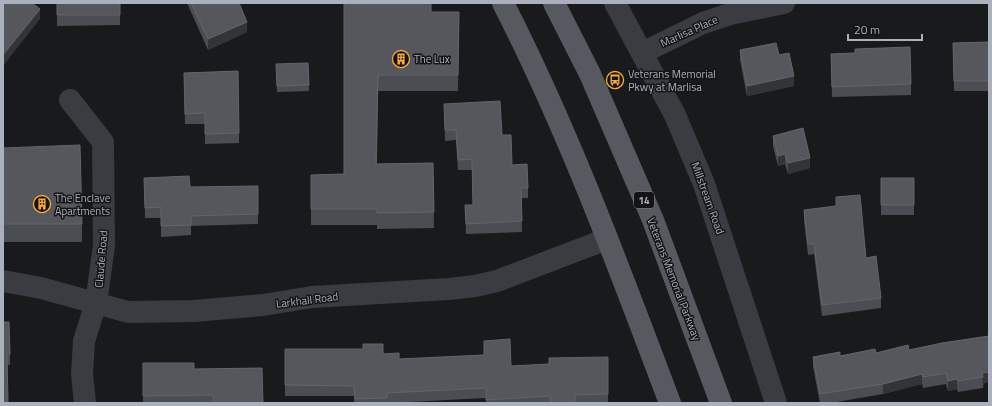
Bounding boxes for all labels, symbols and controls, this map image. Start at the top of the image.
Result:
street label: Marlisa Place [658,11,721,51]
scale bar [848,16,922,42]
text: 20 m [854,20,880,39]
building icon: The Lux [391,49,411,69]
place label: The Lux [414,51,450,67]
place label: Veterans Memorial Pkwy at Marlisa [628,66,716,95]
bus stop icon: Veterans Memorial Pkwy at Marlisa [605,70,625,90]
street label: Millstream Road [688,160,729,237]
place label: The Enclave Apartments [55,190,111,219]
road number: 14 [634,192,654,208]
building icon: The Enclave Apartments [32,194,52,214]
street label: Veterans Memorial Parkway [643,215,705,343]
street label: Claude Road [91,229,111,288]
street label: Larkhall Road [275,288,339,312]

